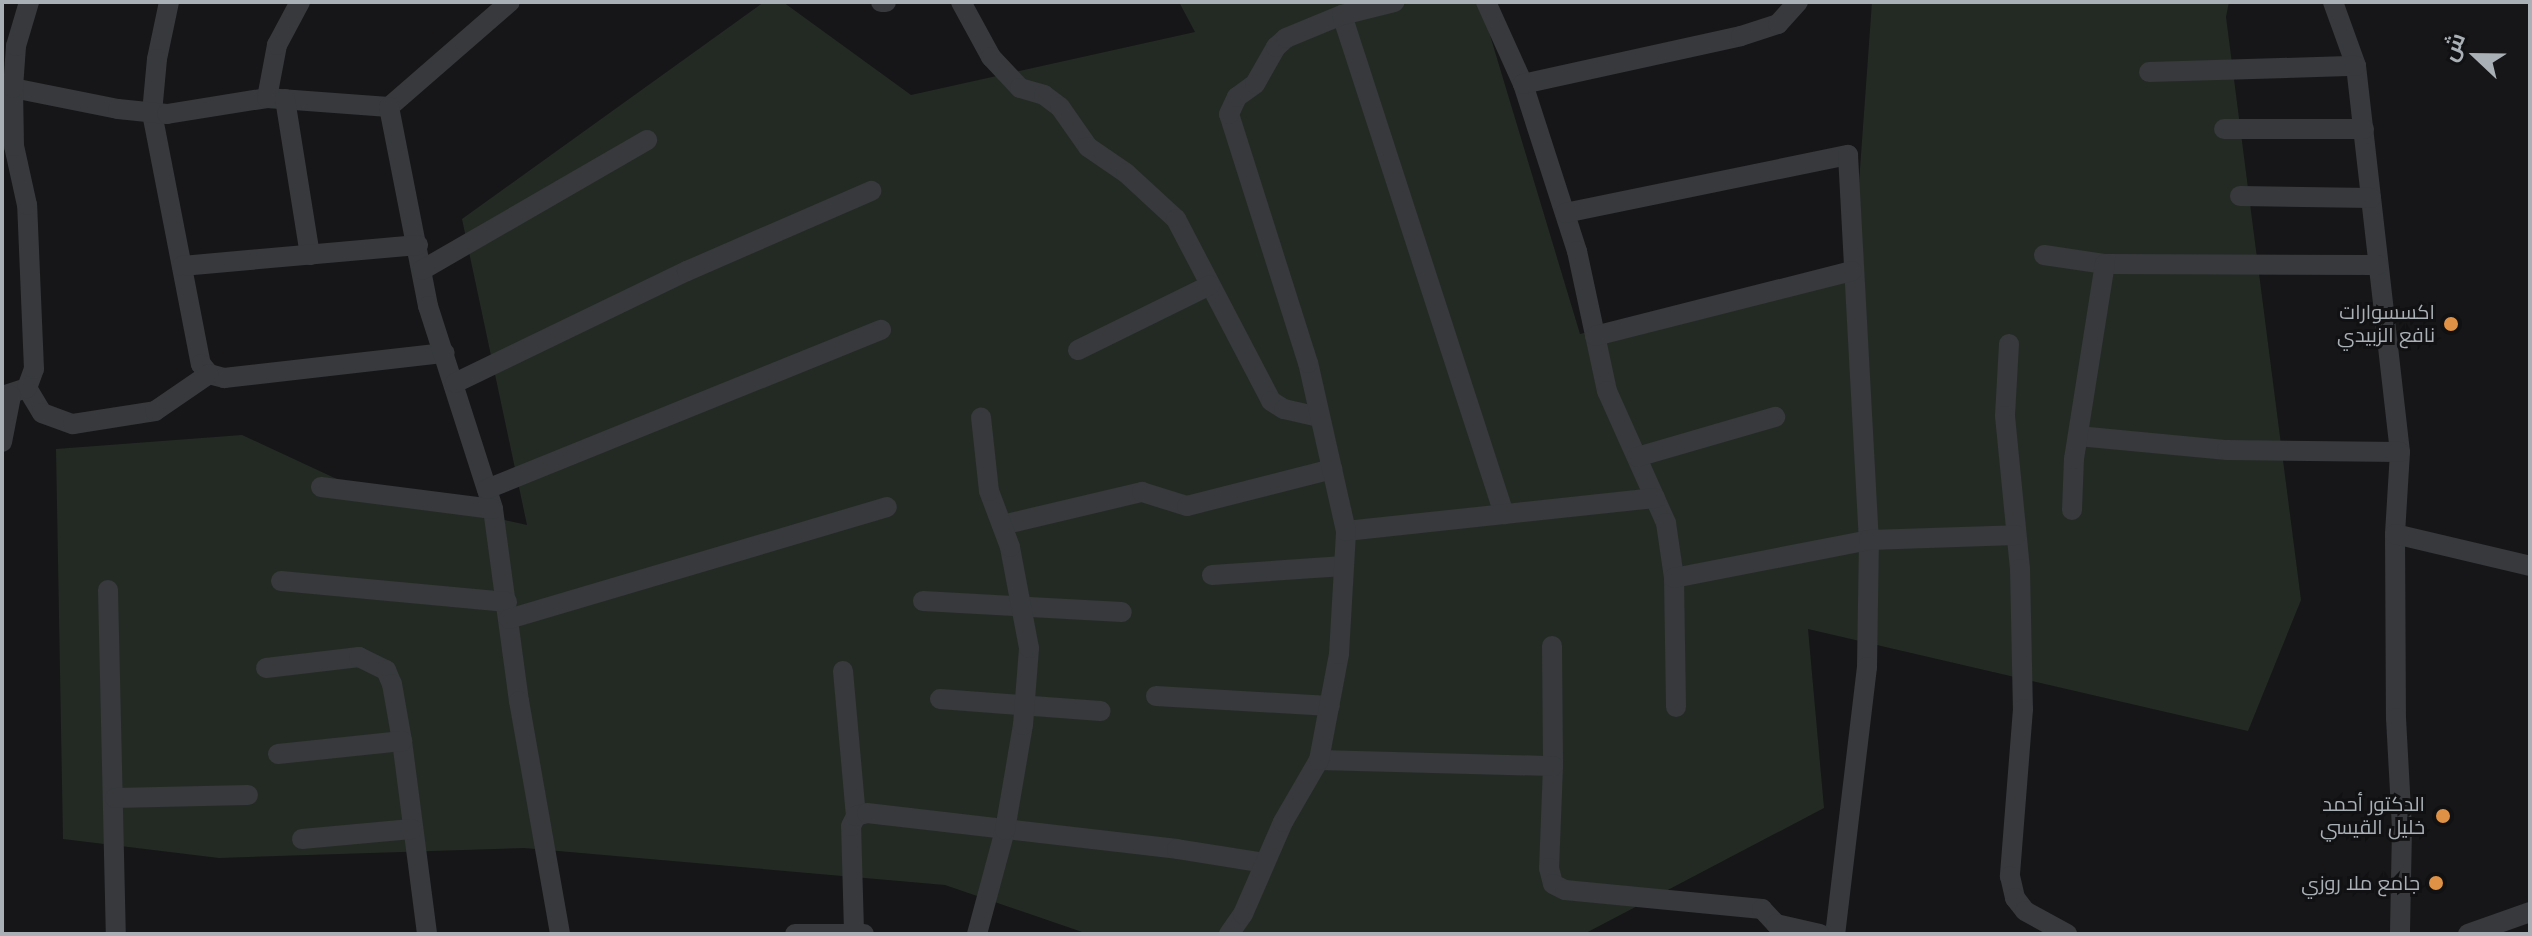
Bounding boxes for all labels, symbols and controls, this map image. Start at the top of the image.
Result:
north arrow [2436,16,2516,96]
text: ش [2435,29,2471,65]
place label: اكسسوارات نافع الزبيدي [2337,300,2435,347]
marker: اكسسوارات نافع الزبيدي [2442,315,2460,333]
place label: الدكتور أحمد خليل القيسي [2320,792,2425,839]
marker: الدكتور أحمد خليل القيسي [2432,805,2454,827]
place label: جامع ملا روزي [2301,871,2420,895]
marker: جامع ملا روزي [2427,874,2445,892]

